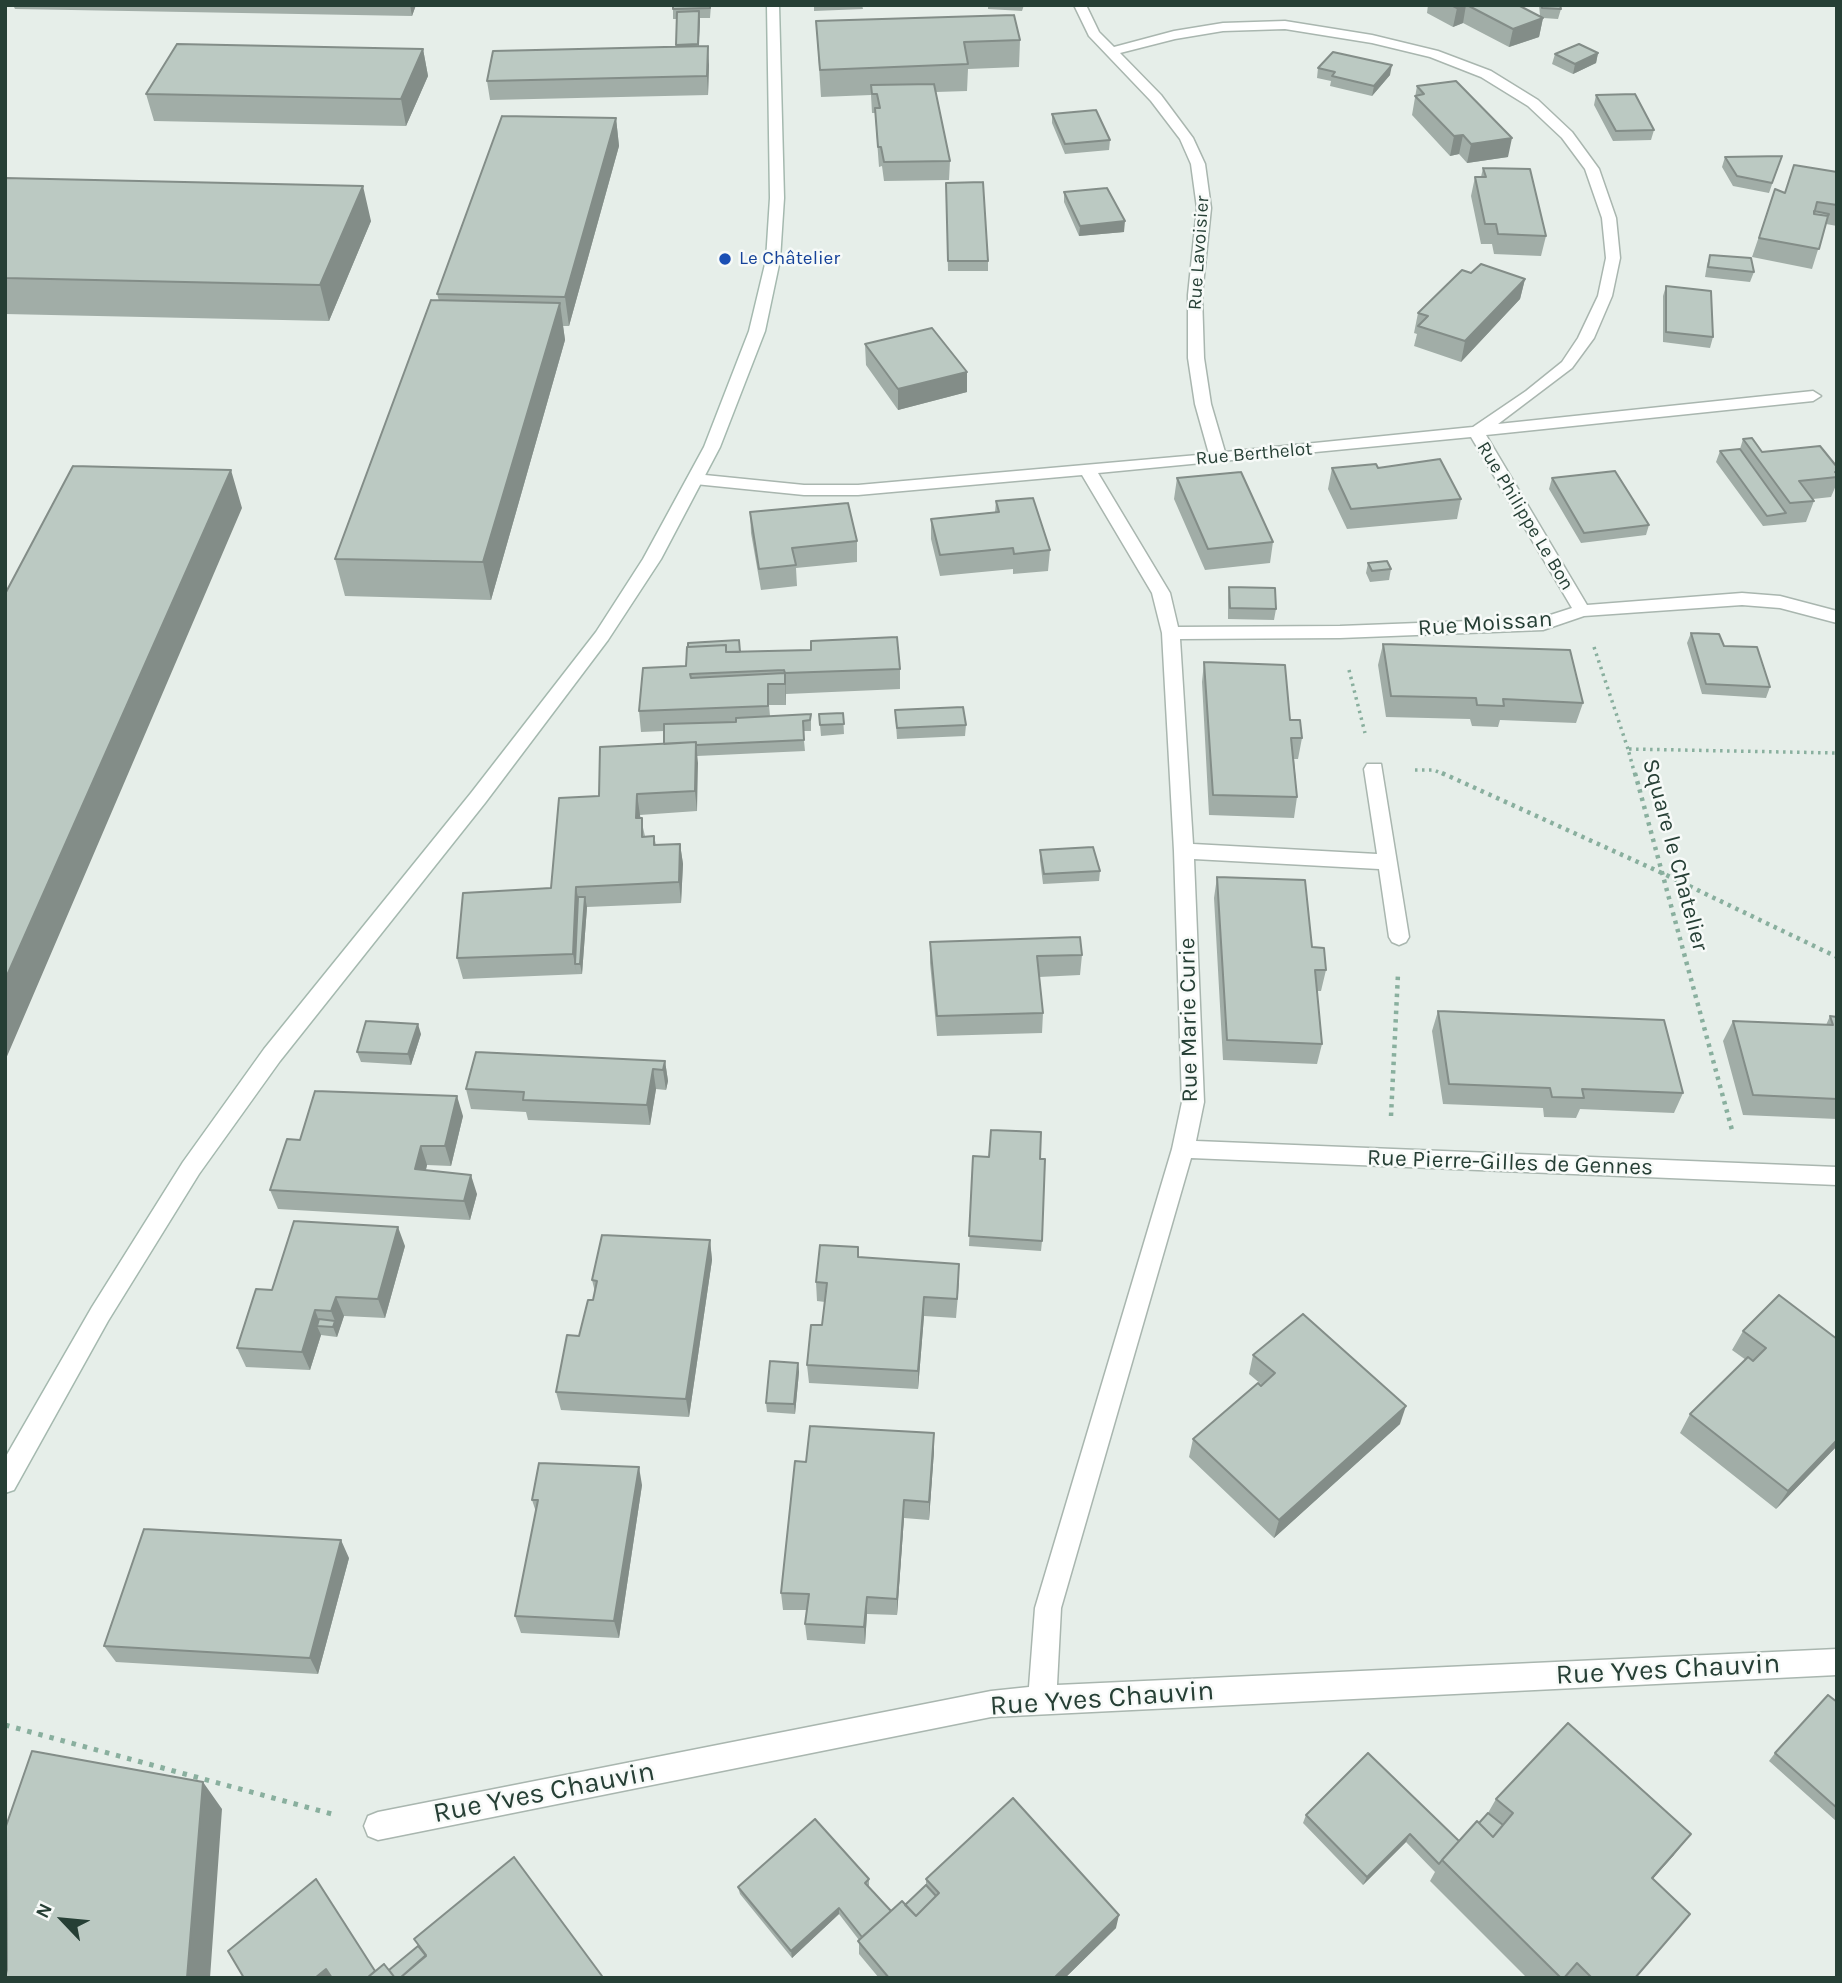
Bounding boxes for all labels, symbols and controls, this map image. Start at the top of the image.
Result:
street label: Rue Lavoisier [1184,195,1214,311]
place label: Le Châtelier [739,248,840,270]
marker: Le Châtelier [717,251,733,267]
street label: Rue Berthelot [1195,438,1313,470]
street label: Rue Philippe Le Bon [1472,438,1578,594]
street label: Rue Moissan [1417,606,1553,642]
street label: Square le Chatelier [1636,756,1714,954]
street label: Rue Marie Curie [1174,937,1204,1103]
street label: Rue Pierre-Gilles de Gennes [1366,1144,1654,1182]
street label: Rue Yves Chauvin [1555,1647,1781,1693]
street label: Rue Yves Chauvin [989,1674,1215,1724]
street label: Rue Yves Chauvin [430,1755,658,1831]
north arrow [28,1885,98,1955]
text: N [31,1900,57,1922]

